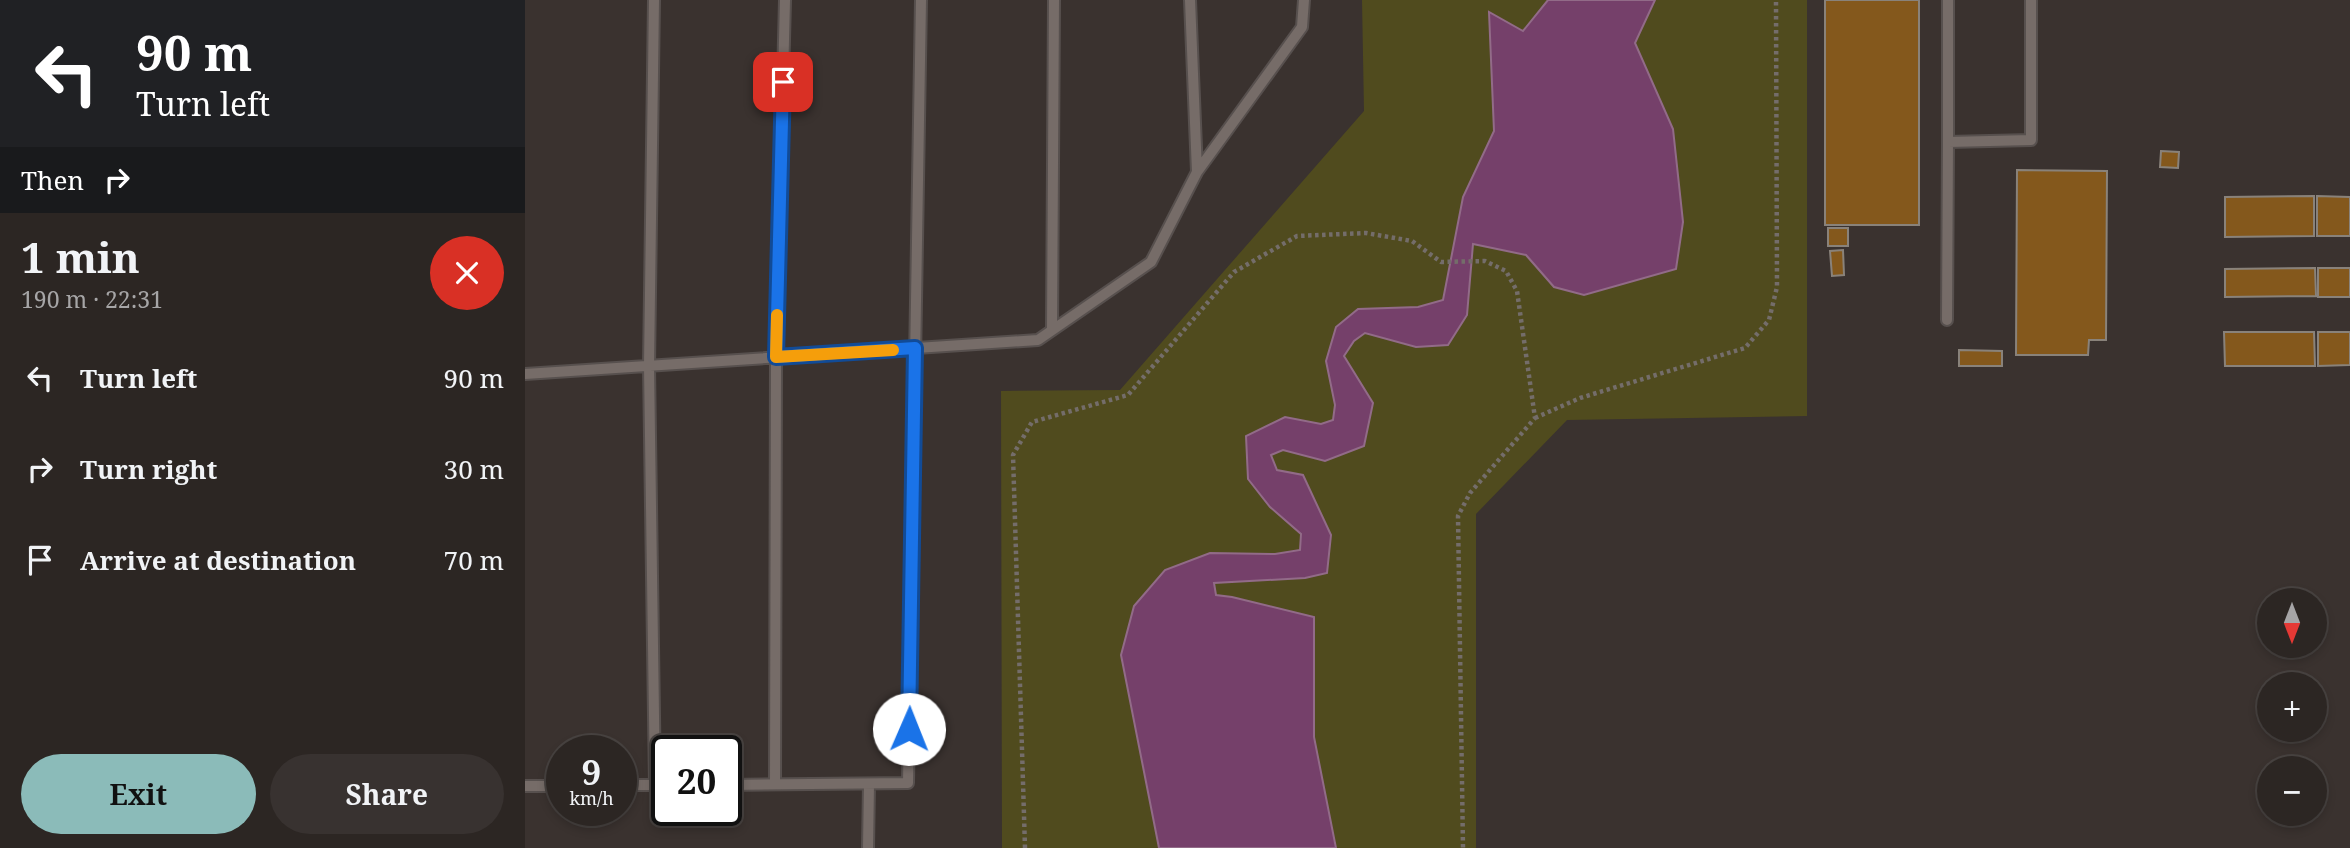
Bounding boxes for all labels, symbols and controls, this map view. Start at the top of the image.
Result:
text: 90 m [136,19,252,85]
icon: left [21,28,112,119]
pin [753,52,813,112]
icon: arrive [764,63,802,101]
text: Turn left [136,82,270,125]
icon: right [98,161,136,199]
text: Then [21,162,84,198]
text: 1 min [21,228,140,285]
button: close [430,236,504,310]
text: 190 m · 22:31 [21,283,163,315]
icon: left [21,359,59,397]
text: Turn left [80,360,197,396]
text: 90 m [444,360,504,396]
icon: right [21,450,59,488]
text: Turn right [80,451,217,487]
text: 30 m [444,451,504,487]
icon: arrive [21,541,59,579]
text: Arrive at destination [80,542,356,578]
text: 70 m [444,542,504,578]
north arrow [2257,588,2327,658]
map controls [2257,588,2327,826]
button: + [2257,672,2327,742]
position arrow [872,692,946,766]
speed limit sign: 20 [651,735,742,826]
text: 9 [582,748,601,795]
button: Exit [21,754,256,834]
button: Share [270,754,504,834]
button: − [2257,756,2327,826]
text: km/h [569,786,614,810]

